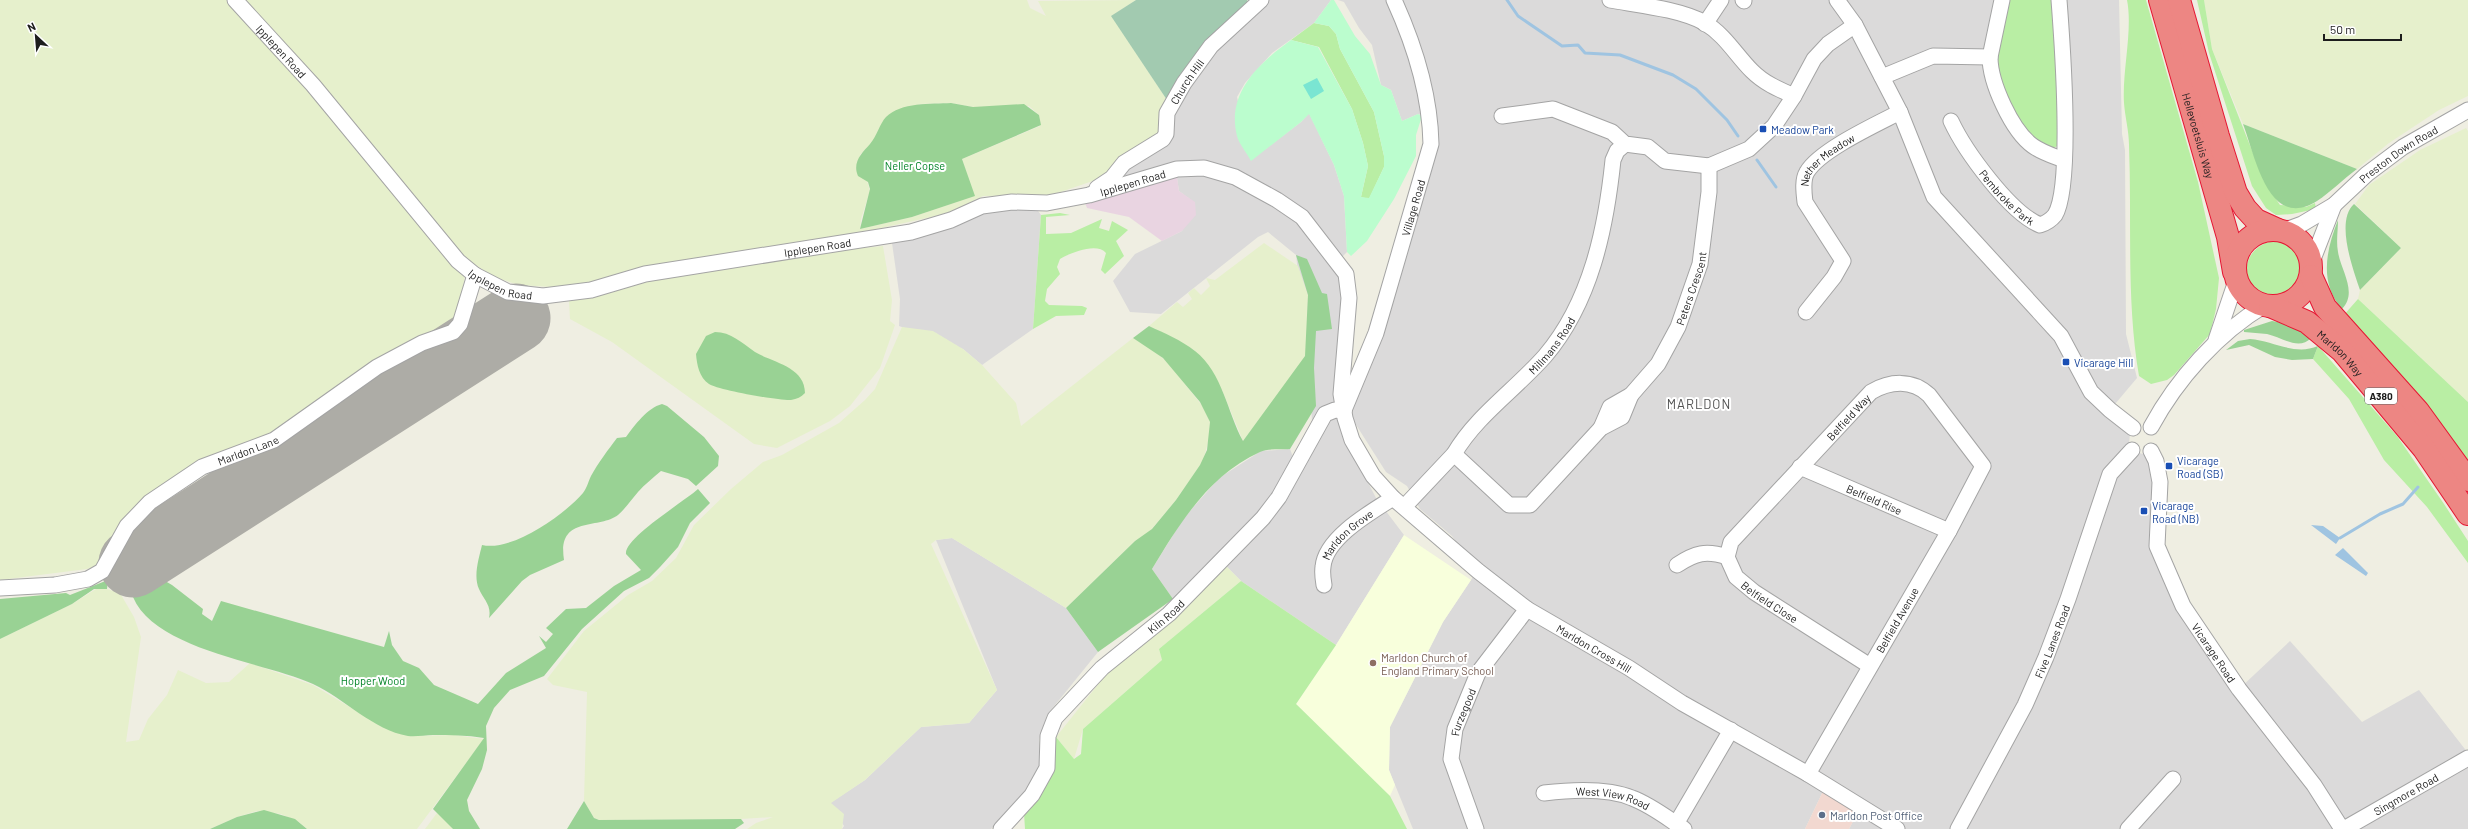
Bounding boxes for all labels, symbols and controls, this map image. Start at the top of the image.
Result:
north arrow [16,16,56,56]
scale bar [2324,16,2401,42]
text: N [25,19,38,34]
street label: Ipplepen Road [254,21,309,80]
text: 50 m [2330,22,2355,36]
street label: Church Hill [1167,56,1206,106]
street label: Hellevoetsluis Way [2180,91,2217,180]
street label: Preston Down Road [2356,122,2440,185]
place label: Meadow Park [1771,123,1834,136]
marker: Meadow Park [1758,124,1768,134]
street label: Nether Meadow [1797,130,1857,187]
park label: Neller Copse [885,159,945,172]
street label: Ipplepen Road [1098,166,1167,198]
street label: Pembroke Park [1977,167,2037,227]
street label: Village Road [1398,178,1427,237]
street label: Ipplepen Road [783,235,852,258]
street label: Peters Crescent [1673,251,1708,327]
street label: Ipplepen Road [466,266,533,301]
street label: Millmans Road [1525,314,1577,376]
street label: Marldon Way [2315,327,2366,378]
place label: Vicarage Hill [2074,356,2133,369]
marker: Vicarage Hill [2061,357,2071,367]
road number: A380 [2365,388,2397,404]
street label: Belfield Way [1823,391,1873,442]
district label: MARLDON [1667,396,1731,412]
street label: Marldon Lane [216,432,281,467]
place label: Vicarage Road (SB) [2177,454,2223,480]
marker: Vicarage Road (SB) [2164,461,2174,471]
street label: Belfield Rise [1845,481,1904,517]
place label: Vicarage Road (NB) [2152,499,2199,525]
street label: Marldon Grove [1319,506,1375,562]
marker: Vicarage Road (NB) [2139,506,2149,516]
street label: Belfield Close [1739,578,1801,625]
street label: Belfield Avenue [1873,585,1921,655]
street label: Kiln Road [1145,596,1187,635]
street label: Five Lanes Road [2031,603,2072,680]
street label: Vicarage Road [2190,620,2239,684]
street label: Marldon Cross Hill [1555,621,1634,675]
place label: Marldon Church of England Primary School [1381,651,1494,677]
marker: Marldon Church of England Primary School [1368,658,1378,668]
park label: Hopper Wood [341,674,405,687]
street label: Furzegood [1448,686,1478,737]
street label: Singmore Road [2371,770,2440,817]
street label: West View Road [1576,784,1652,812]
place label: Marldon Post Office [1830,809,1923,822]
marker: Marldon Post Office [1817,810,1827,820]

